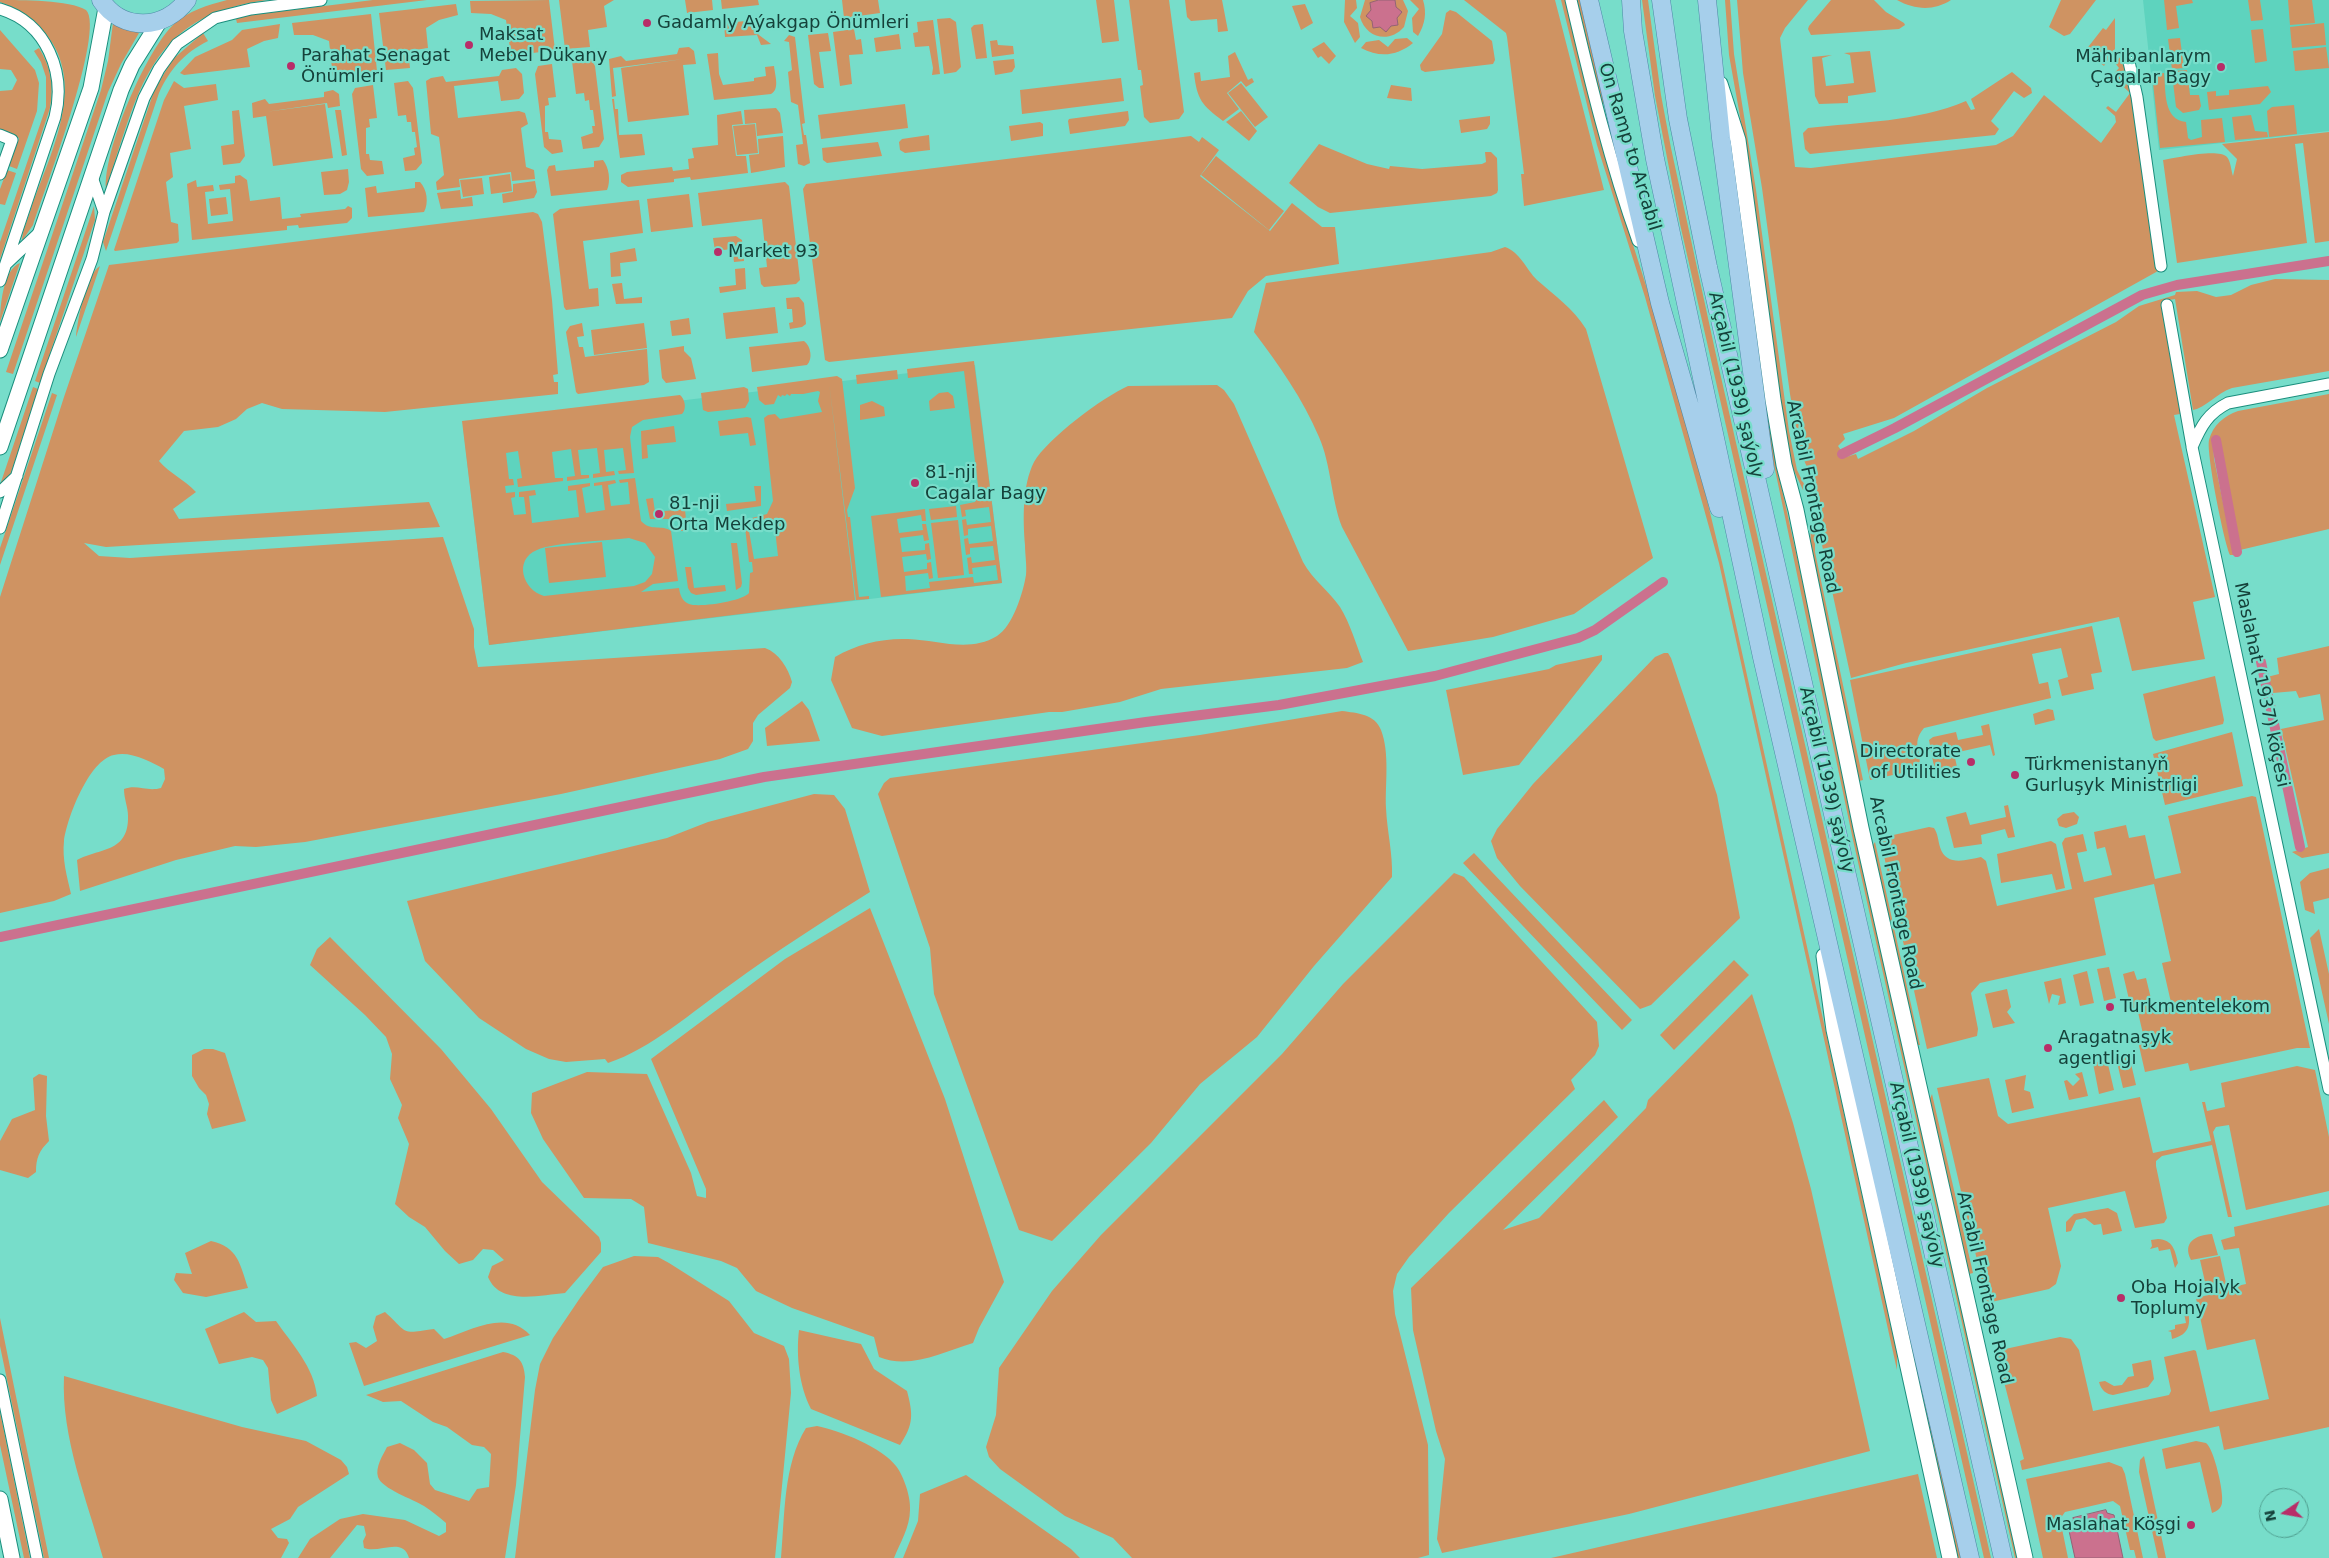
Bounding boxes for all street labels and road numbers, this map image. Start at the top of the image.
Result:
street label: On Ramp to Arcabil [1593,60,1665,234]
street label: Arçabil (1939) şaýoly [1703,290,1767,480]
street label: Arcabil Frontage Road [1781,398,1843,596]
street label: Maslahat (1937) köçesi [2229,581,2293,789]
street label: Arçabil (1939) şaýoly [1794,685,1858,875]
street label: Arcabil Frontage Road [1864,794,1926,992]
street label: Arçabil (1939) şaýoly [1884,1080,1948,1270]
street label: Arcabil Frontage Road [1951,1189,2017,1387]

